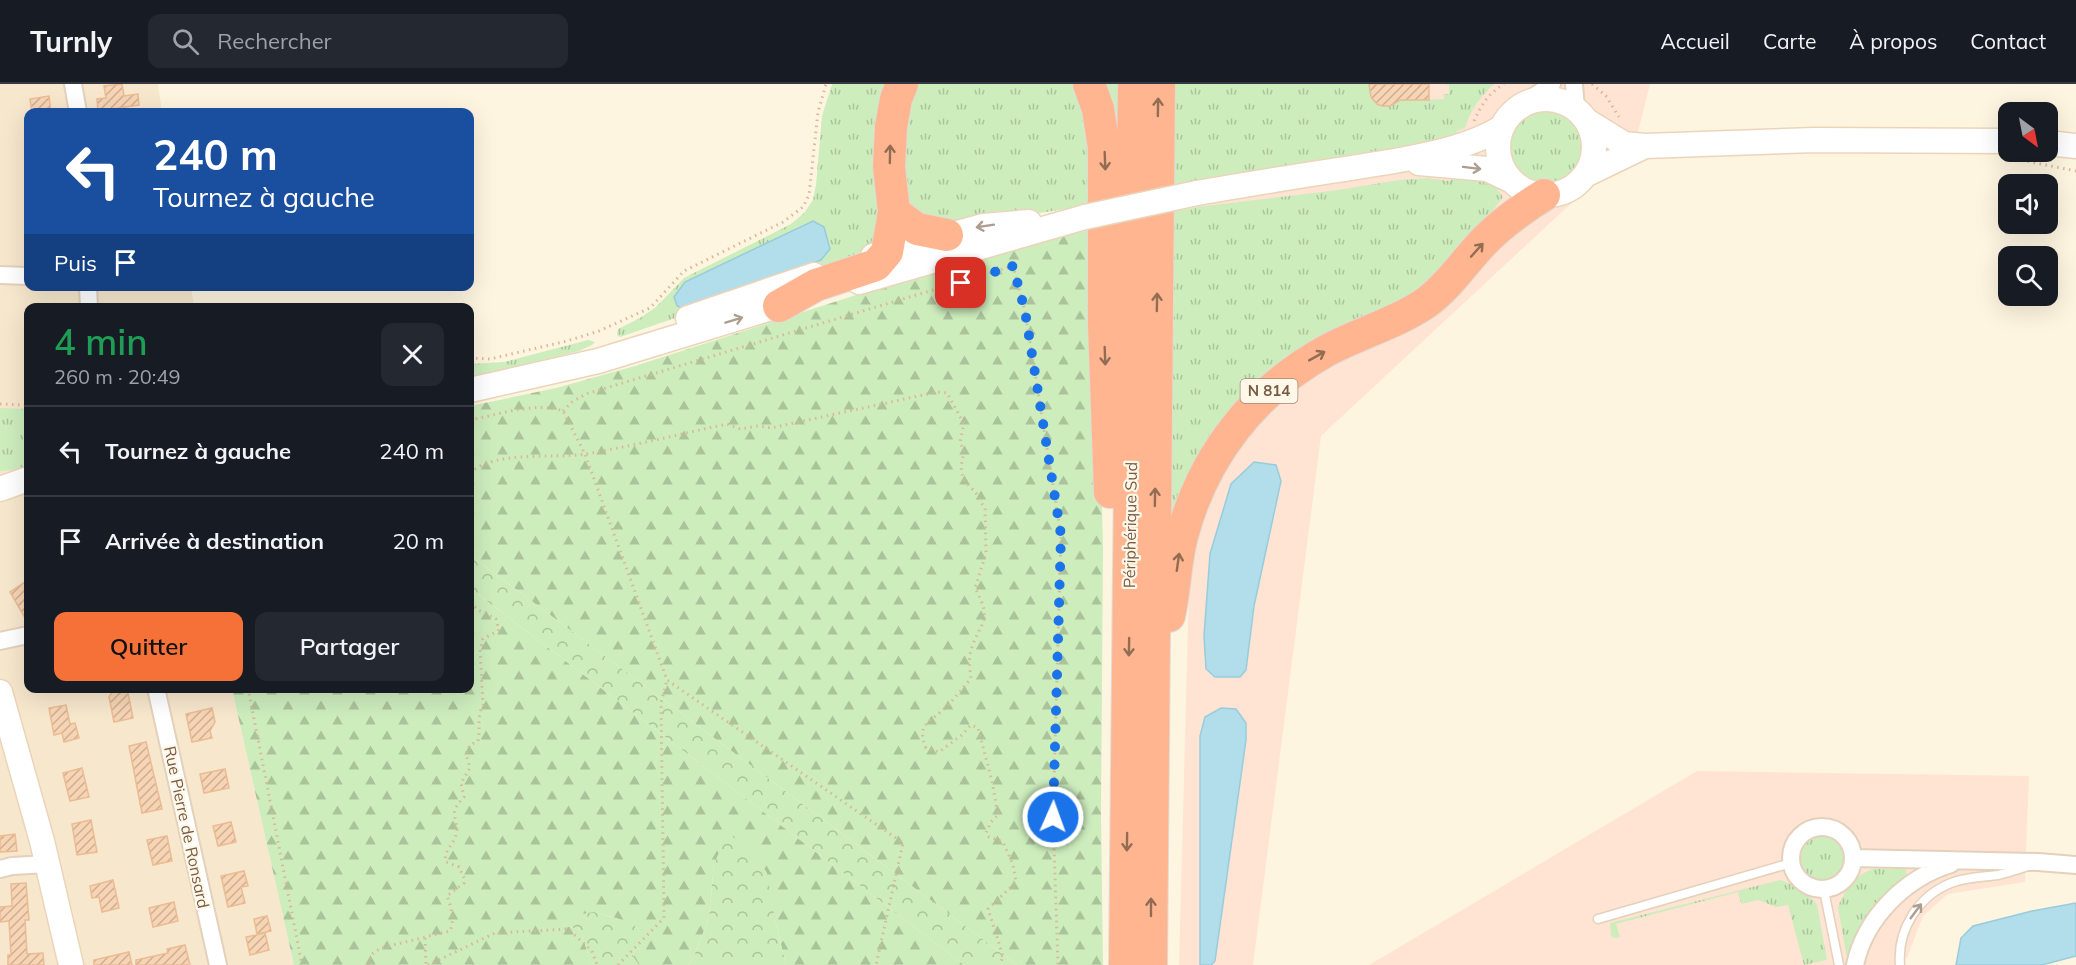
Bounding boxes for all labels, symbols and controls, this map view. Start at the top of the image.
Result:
search box [148,14,568,68]
text: Turnly [30,24,112,59]
icon: search [169,25,202,58]
text: Rechercher [217,27,332,55]
text: Accueil [1660,28,1730,54]
text: Carte [1763,28,1816,54]
text: À propos [1849,28,1937,54]
text: Contact [1970,28,2046,54]
one-way arrow [1152,98,1164,118]
north arrow [1998,102,2058,162]
map controls [1998,102,2058,306]
text: 240 m [153,128,278,181]
icon: left [54,132,132,210]
one-way arrow [884,145,895,165]
one-way arrow [1099,151,1110,171]
one-way arrow [1461,163,1481,174]
button: sound [1998,174,2058,234]
text: Tournez à gauche [153,180,375,214]
one-way arrow [975,221,995,232]
one-way arrow [1470,243,1484,258]
icon: arrive [109,246,142,279]
button: search [1998,246,2058,306]
text: Puis [54,249,97,277]
pin [935,257,986,308]
icon: arrive [944,266,977,299]
one-way arrow [1151,293,1162,313]
one-way arrow [724,314,743,325]
text: 4 min [54,319,148,364]
button: close [381,323,444,386]
one-way arrow [1100,346,1111,366]
one-way arrow [1308,350,1325,362]
text: 260 m · 20:49 [54,364,180,389]
road number: N 814 [1240,379,1298,403]
icon: left [54,435,87,468]
text: Tournez à gauche [105,437,291,465]
text: 240 m [379,437,444,465]
street label: Périphérique Sud [1119,462,1141,588]
one-way arrow [1149,488,1161,508]
icon: arrive [54,525,87,558]
text: Arrivée à destination [105,527,324,555]
text: 20 m [393,527,444,555]
one-way arrow [1173,553,1184,573]
button: Quitter [54,612,243,681]
button: Partager [255,612,444,681]
one-way arrow [1123,637,1135,657]
street label: Rue Pierre de Ronsard [160,744,214,910]
position arrow [1021,785,1085,849]
one-way arrow [1121,832,1133,852]
one-way arrow [1145,897,1157,917]
one-way arrow [1910,903,1922,919]

